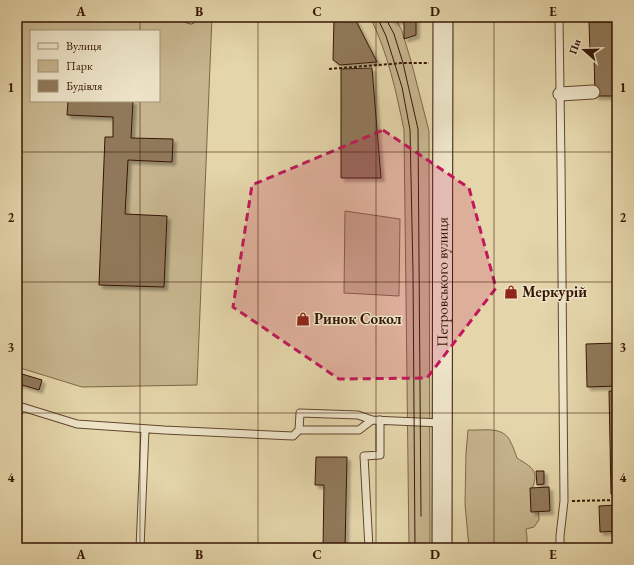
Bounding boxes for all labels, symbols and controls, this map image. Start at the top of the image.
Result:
text: A [75,3,86,20]
text: B [195,3,203,20]
text: C [312,3,322,20]
text: D [430,3,440,20]
text: E [549,3,557,20]
legend [30,30,160,102]
north arrow [564,30,604,70]
text: Пн [565,37,584,56]
text: Вулиця [66,38,102,54]
text: Парк [66,58,93,74]
text: Будівля [66,78,103,94]
text: 1 [8,79,15,96]
text: 1 [620,79,627,96]
text: 2 [8,209,15,226]
text: 2 [620,209,627,226]
street label: Петровського вулиця [432,217,452,347]
place label: Меркурій [522,282,587,301]
shop icon: Меркурій [503,284,519,300]
place label: Ринок Сокол [314,309,402,328]
shop icon: Ринок Сокол [295,311,311,327]
text: 3 [8,339,15,356]
text: 3 [620,339,627,356]
text: 4 [8,469,15,486]
text: 4 [620,469,627,486]
text: A [75,546,86,563]
text: B [195,546,203,563]
text: C [312,546,322,563]
text: D [430,546,440,563]
text: E [549,546,557,563]

